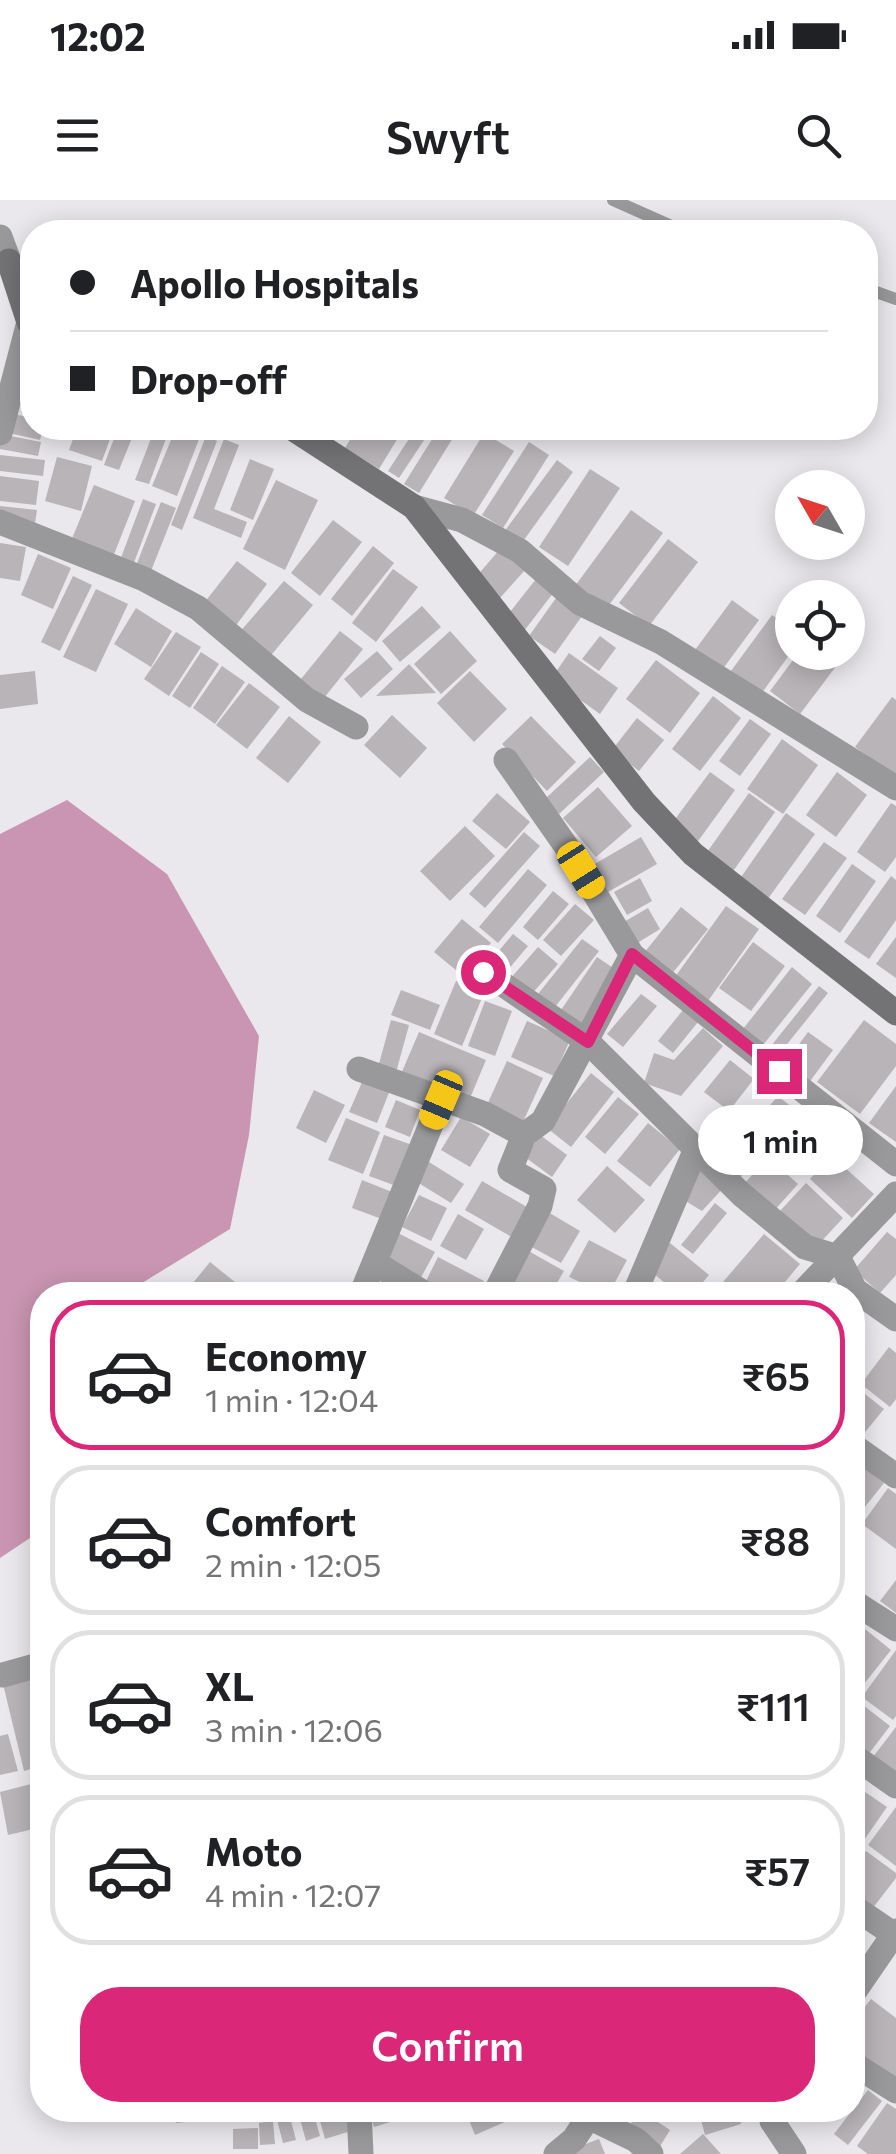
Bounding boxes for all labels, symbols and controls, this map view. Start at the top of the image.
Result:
text: 12:02 [50,12,146,59]
icon: menu [50,108,105,163]
text: Swyft [386,108,510,163]
icon: search [791,108,846,163]
text: Apollo Hospitals [130,259,419,306]
text: Drop-off [130,355,287,402]
north arrow [775,470,865,560]
map controls [775,470,865,670]
button: locate [775,580,865,670]
car [552,837,610,903]
route start [461,950,506,995]
route end [757,1049,802,1094]
car [415,1067,467,1133]
callout: 1 min [696,1106,862,1176]
text: 1 min [743,1120,818,1160]
icon: car [85,1330,175,1420]
text: Economy [205,1332,367,1379]
text: ₹65 [741,1352,810,1399]
text: 1 min · 12:04 [205,1379,378,1419]
icon: car [85,1495,175,1585]
text: Comfort [205,1497,356,1544]
text: ₹88 [740,1517,810,1564]
text: 2 min · 12:05 [205,1544,381,1584]
icon: car [85,1660,175,1750]
text: XL [205,1662,254,1709]
text: ₹111 [736,1682,810,1729]
text: 3 min · 12:06 [205,1709,383,1749]
icon: car [85,1825,175,1915]
text: Moto [205,1827,303,1874]
text: ₹57 [744,1847,810,1894]
text: 4 min · 12:07 [205,1874,381,1914]
button: Confirm [80,1987,815,2102]

